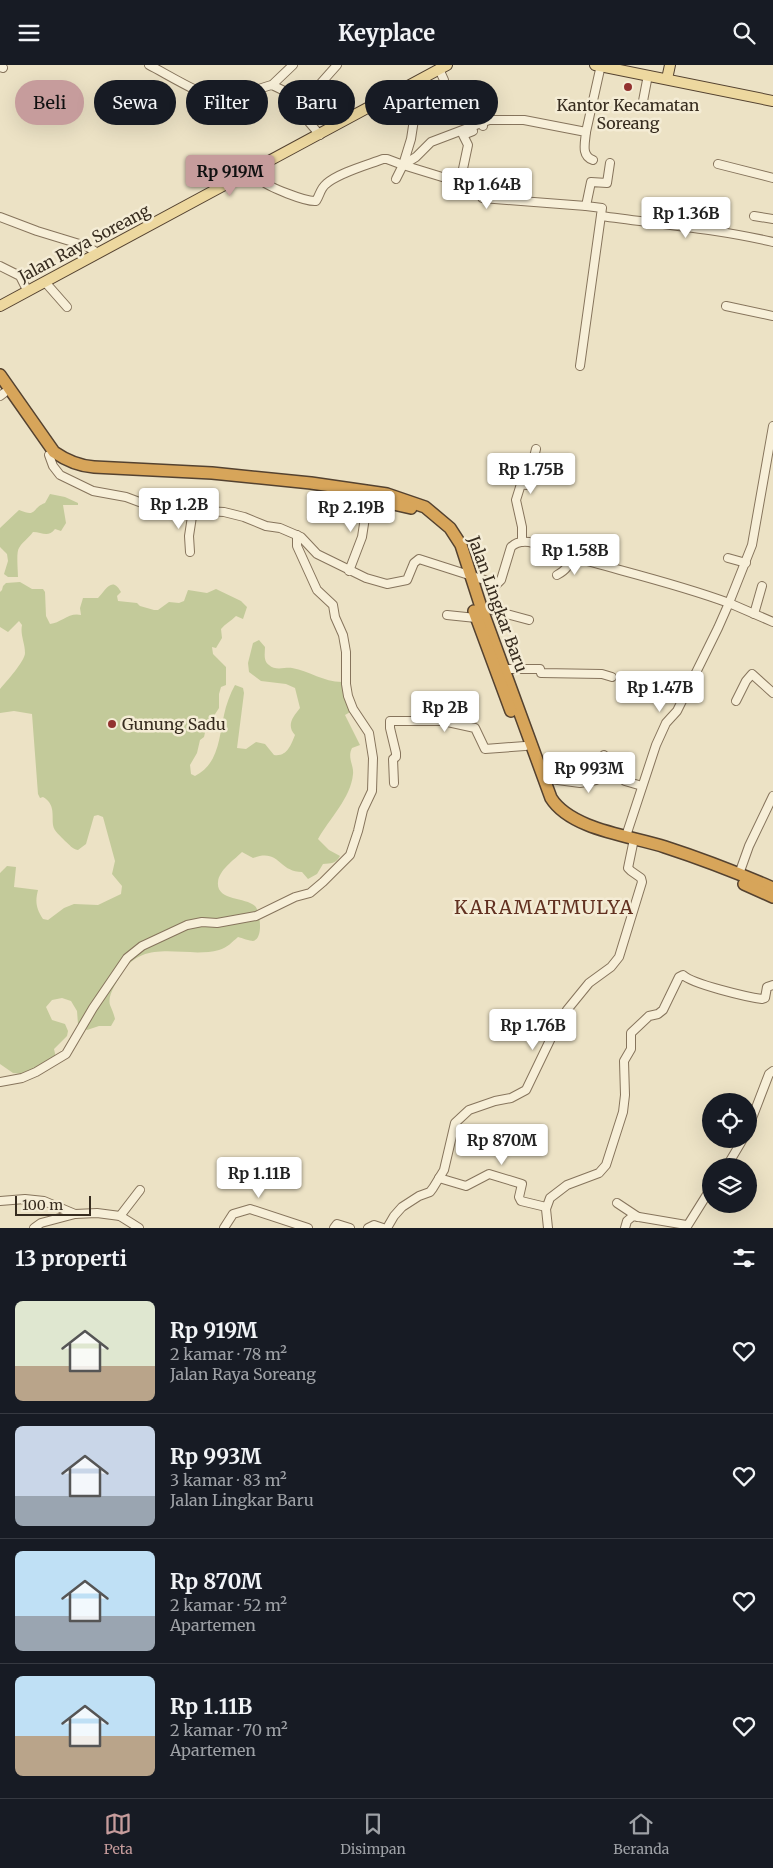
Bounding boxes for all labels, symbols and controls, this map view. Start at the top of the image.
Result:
icon: menu [15,19,43,47]
text: Keyplace [338,19,435,47]
icon: search [730,19,758,47]
chip: Beli [15,80,84,125]
chip: Sewa [94,80,176,125]
chip: Filter [186,80,268,125]
chip: Baru [278,80,355,125]
chip: Apartemen [365,80,498,125]
marker: Kantor Kecamatan Soreang [622,81,634,93]
place label: Kantor Kecamatan Soreang [557,95,700,133]
pin: Rp 919M [184,155,276,197]
text: Rp 919M [197,161,263,181]
pin: Rp 1.64B [435,167,539,210]
text: Rp 1.64B [453,174,521,194]
pin: Rp 1.36B [634,197,738,239]
street label: Jalan Raya Soreang [14,200,153,287]
text: Rp 1.36B [652,203,720,223]
pin: Rp 1.75B [479,453,583,495]
text: Rp 1.75B [498,459,564,479]
pin: Rp 1.2B [133,487,225,530]
pin: Rp 2.19B [299,491,403,533]
text: Rp 1.2B [150,494,208,514]
text: Rp 2.19B [318,497,384,517]
street label: Jalan Lingkar Baru [464,532,532,675]
pin: Rp 1.58B [523,533,627,576]
text: Rp 1.58B [541,540,609,560]
pin: Rp 1.47B [608,671,712,713]
text: Rp 1.47B [627,677,693,697]
pin: Rp 2B [410,691,480,733]
text: Rp 2B [422,697,468,717]
place label: Gunung Sadu [122,714,226,734]
marker: Gunung Sadu [106,718,118,730]
pin: Rp 993M [543,751,635,794]
text: Rp 993M [554,758,624,778]
district label: KARAMATMULYA [454,895,634,919]
pin: Rp 1.76B [481,1009,585,1051]
text: Rp 1.76B [500,1015,566,1035]
map controls [702,1093,757,1213]
button: locate [702,1093,757,1148]
pin: Rp 870M [456,1123,548,1166]
text: Rp 870M [467,1130,537,1150]
pin: Rp 1.11B [207,1157,311,1199]
button: layers [702,1158,757,1213]
text: Rp 1.11B [228,1163,290,1183]
scale bar [15,1193,91,1216]
text: 100 m [22,1196,63,1214]
icon: filters [730,1244,758,1272]
text: 13 properti [15,1245,127,1272]
text: Rp 919M [170,1317,258,1344]
icon: home [55,1321,115,1381]
icon: heart [730,1337,758,1365]
text: 2 kamar · 78 m² [170,1344,287,1364]
text: Jalan Raya Soreang [170,1364,316,1384]
text: Rp 993M [170,1443,261,1470]
icon: home [55,1446,115,1506]
icon: heart [730,1462,758,1490]
text: 3 kamar · 83 m² [170,1470,287,1490]
text: Jalan Lingkar Baru [170,1490,314,1510]
text: Rp 870M [170,1568,262,1595]
icon: home [55,1571,115,1631]
icon: heart [730,1587,758,1615]
text: 2 kamar · 52 m² [170,1595,287,1615]
text: Apartemen [170,1615,256,1635]
text: Rp 1.11B [170,1693,252,1720]
icon: home [55,1696,115,1756]
icon: heart [730,1712,758,1740]
text: 2 kamar · 70 m² [170,1720,288,1740]
text: Apartemen [170,1740,256,1760]
tab: Peta [104,1810,133,1858]
tab: Disimpan [340,1810,406,1858]
tab: Beranda [613,1810,669,1858]

